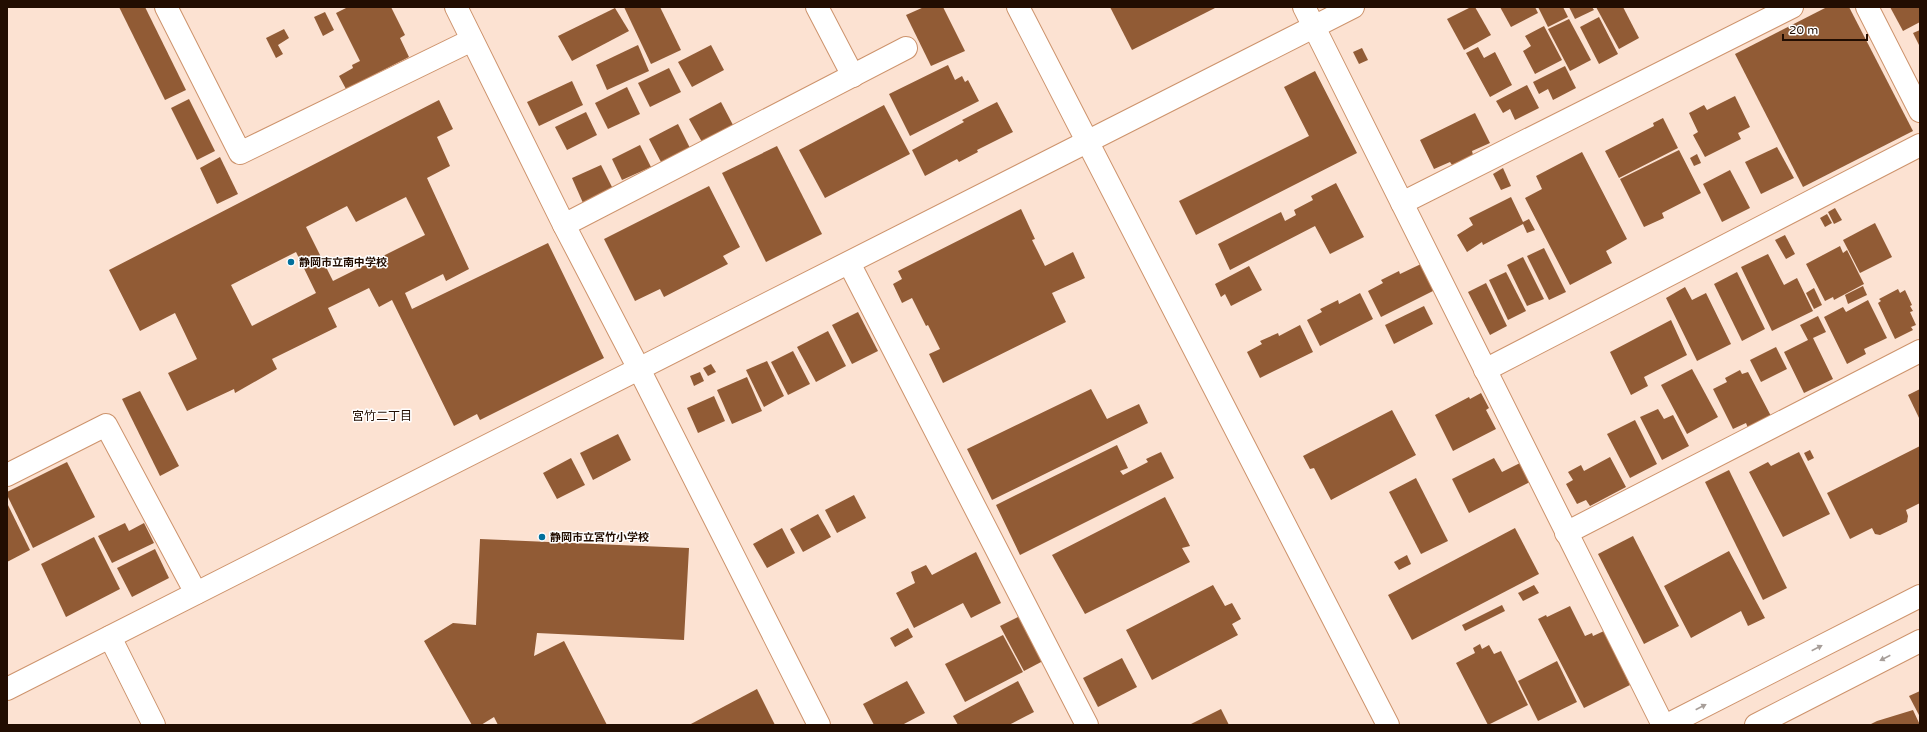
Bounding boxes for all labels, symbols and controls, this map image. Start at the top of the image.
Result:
scale bar [1783,16,1867,42]
text: 20 m [1789,23,1818,37]
place label: 静岡市立南中学校 [299,256,387,269]
marker: 静岡市立南中学校 [286,257,296,267]
district label: 宮竹二丁目 [352,409,412,423]
place label: 静岡市立宮竹小学校 [550,531,649,544]
marker: 静岡市立宮竹小学校 [537,532,547,542]
one-way arrow [1812,645,1823,652]
one-way arrow [1880,655,1891,662]
one-way arrow [1696,704,1707,711]

